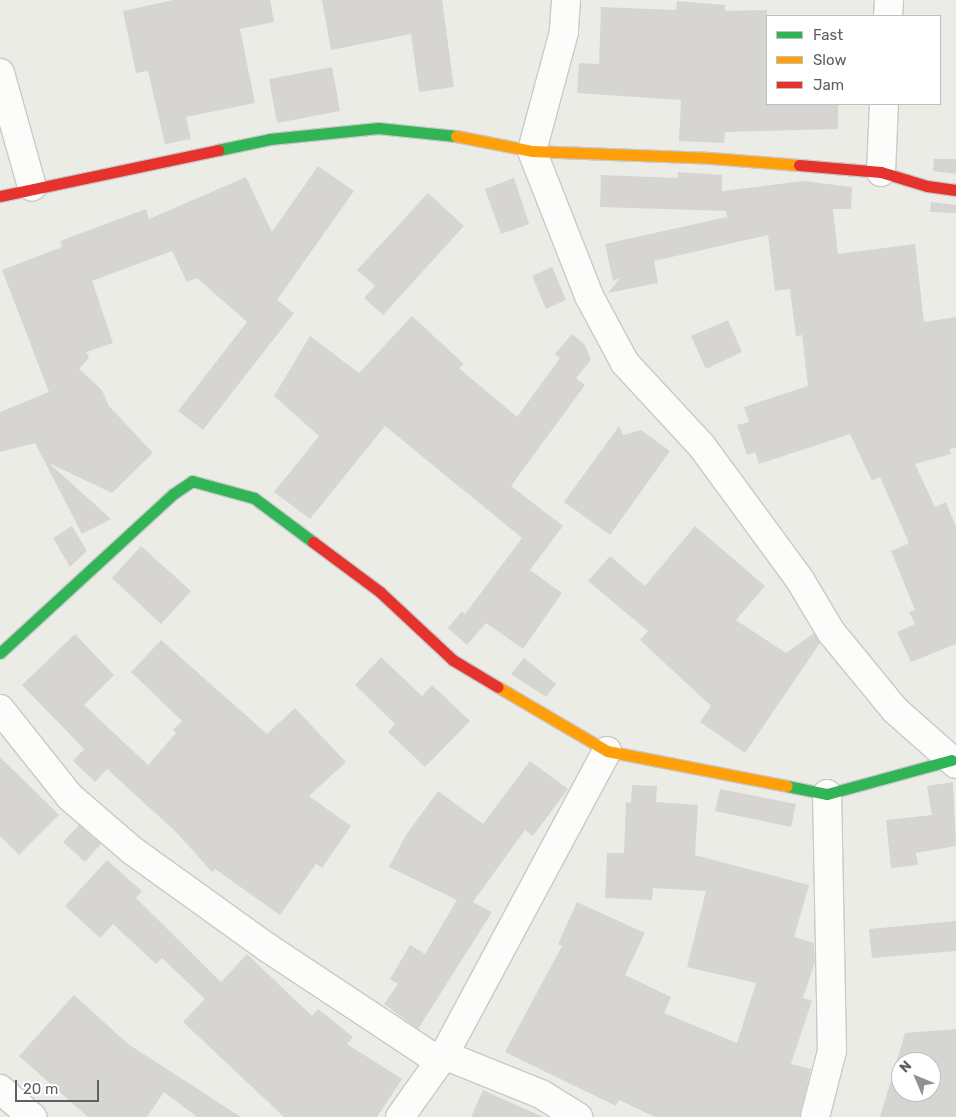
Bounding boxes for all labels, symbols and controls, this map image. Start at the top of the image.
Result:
legend [766,15,941,105]
text: Fast [813,26,843,44]
text: Slow [813,51,846,69]
text: Jam [813,76,844,94]
north arrow [891,1052,941,1102]
text: N [896,1057,915,1076]
scale bar [18,1070,101,1102]
text: 20 m [23,1080,58,1098]

